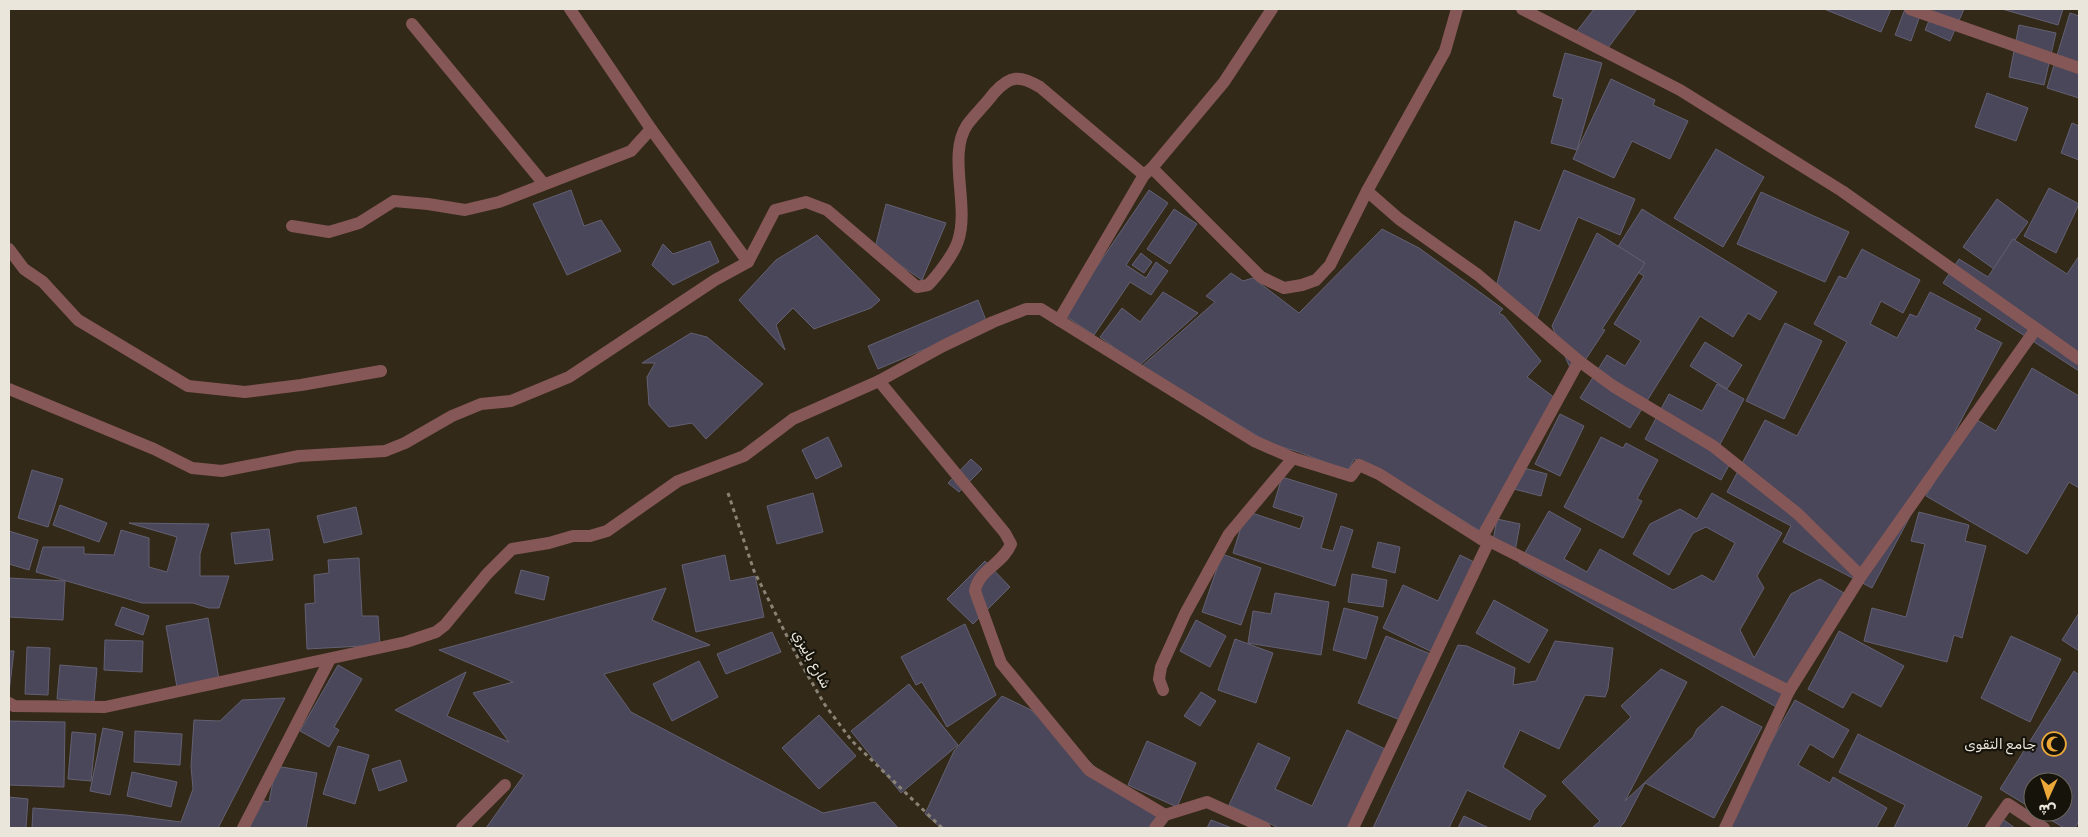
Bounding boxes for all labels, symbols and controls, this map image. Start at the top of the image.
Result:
street label: شارع باييزي [787,627,835,693]
mosque icon: جامع التقوى [2041,731,2067,757]
place label: جامع التقوى [1964,736,2036,755]
north arrow [2023,772,2073,822]
text: ش [2038,801,2057,818]

